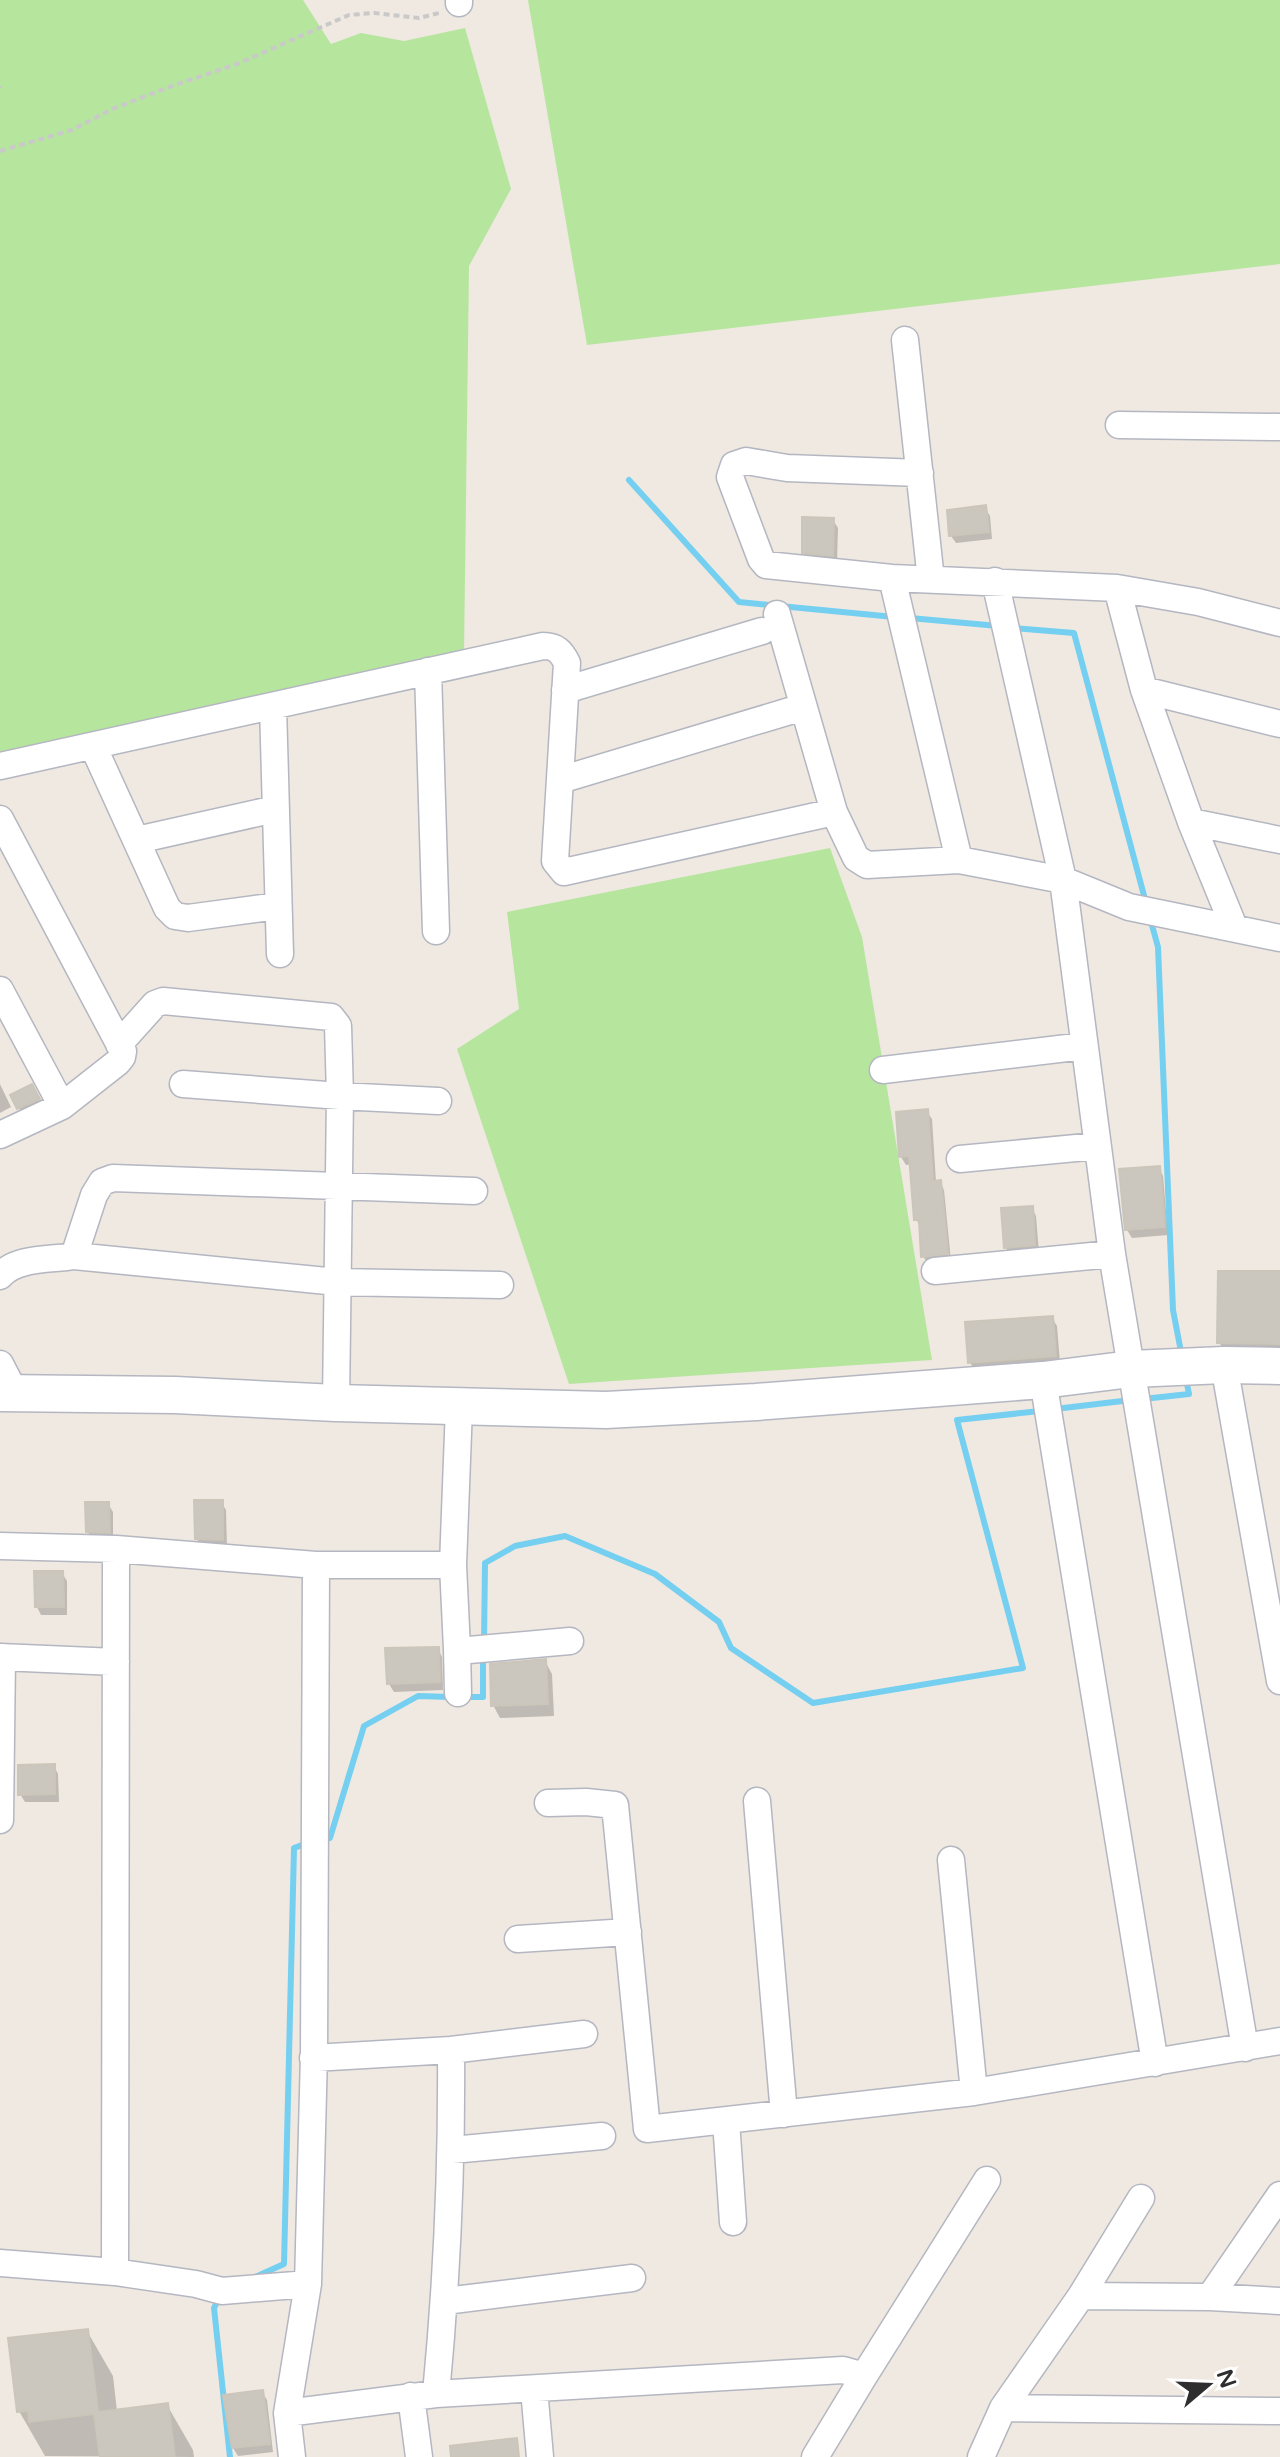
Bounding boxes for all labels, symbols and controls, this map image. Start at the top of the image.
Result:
north arrow [1168,2345,1248,2425]
text: N [1211,2366,1241,2391]

